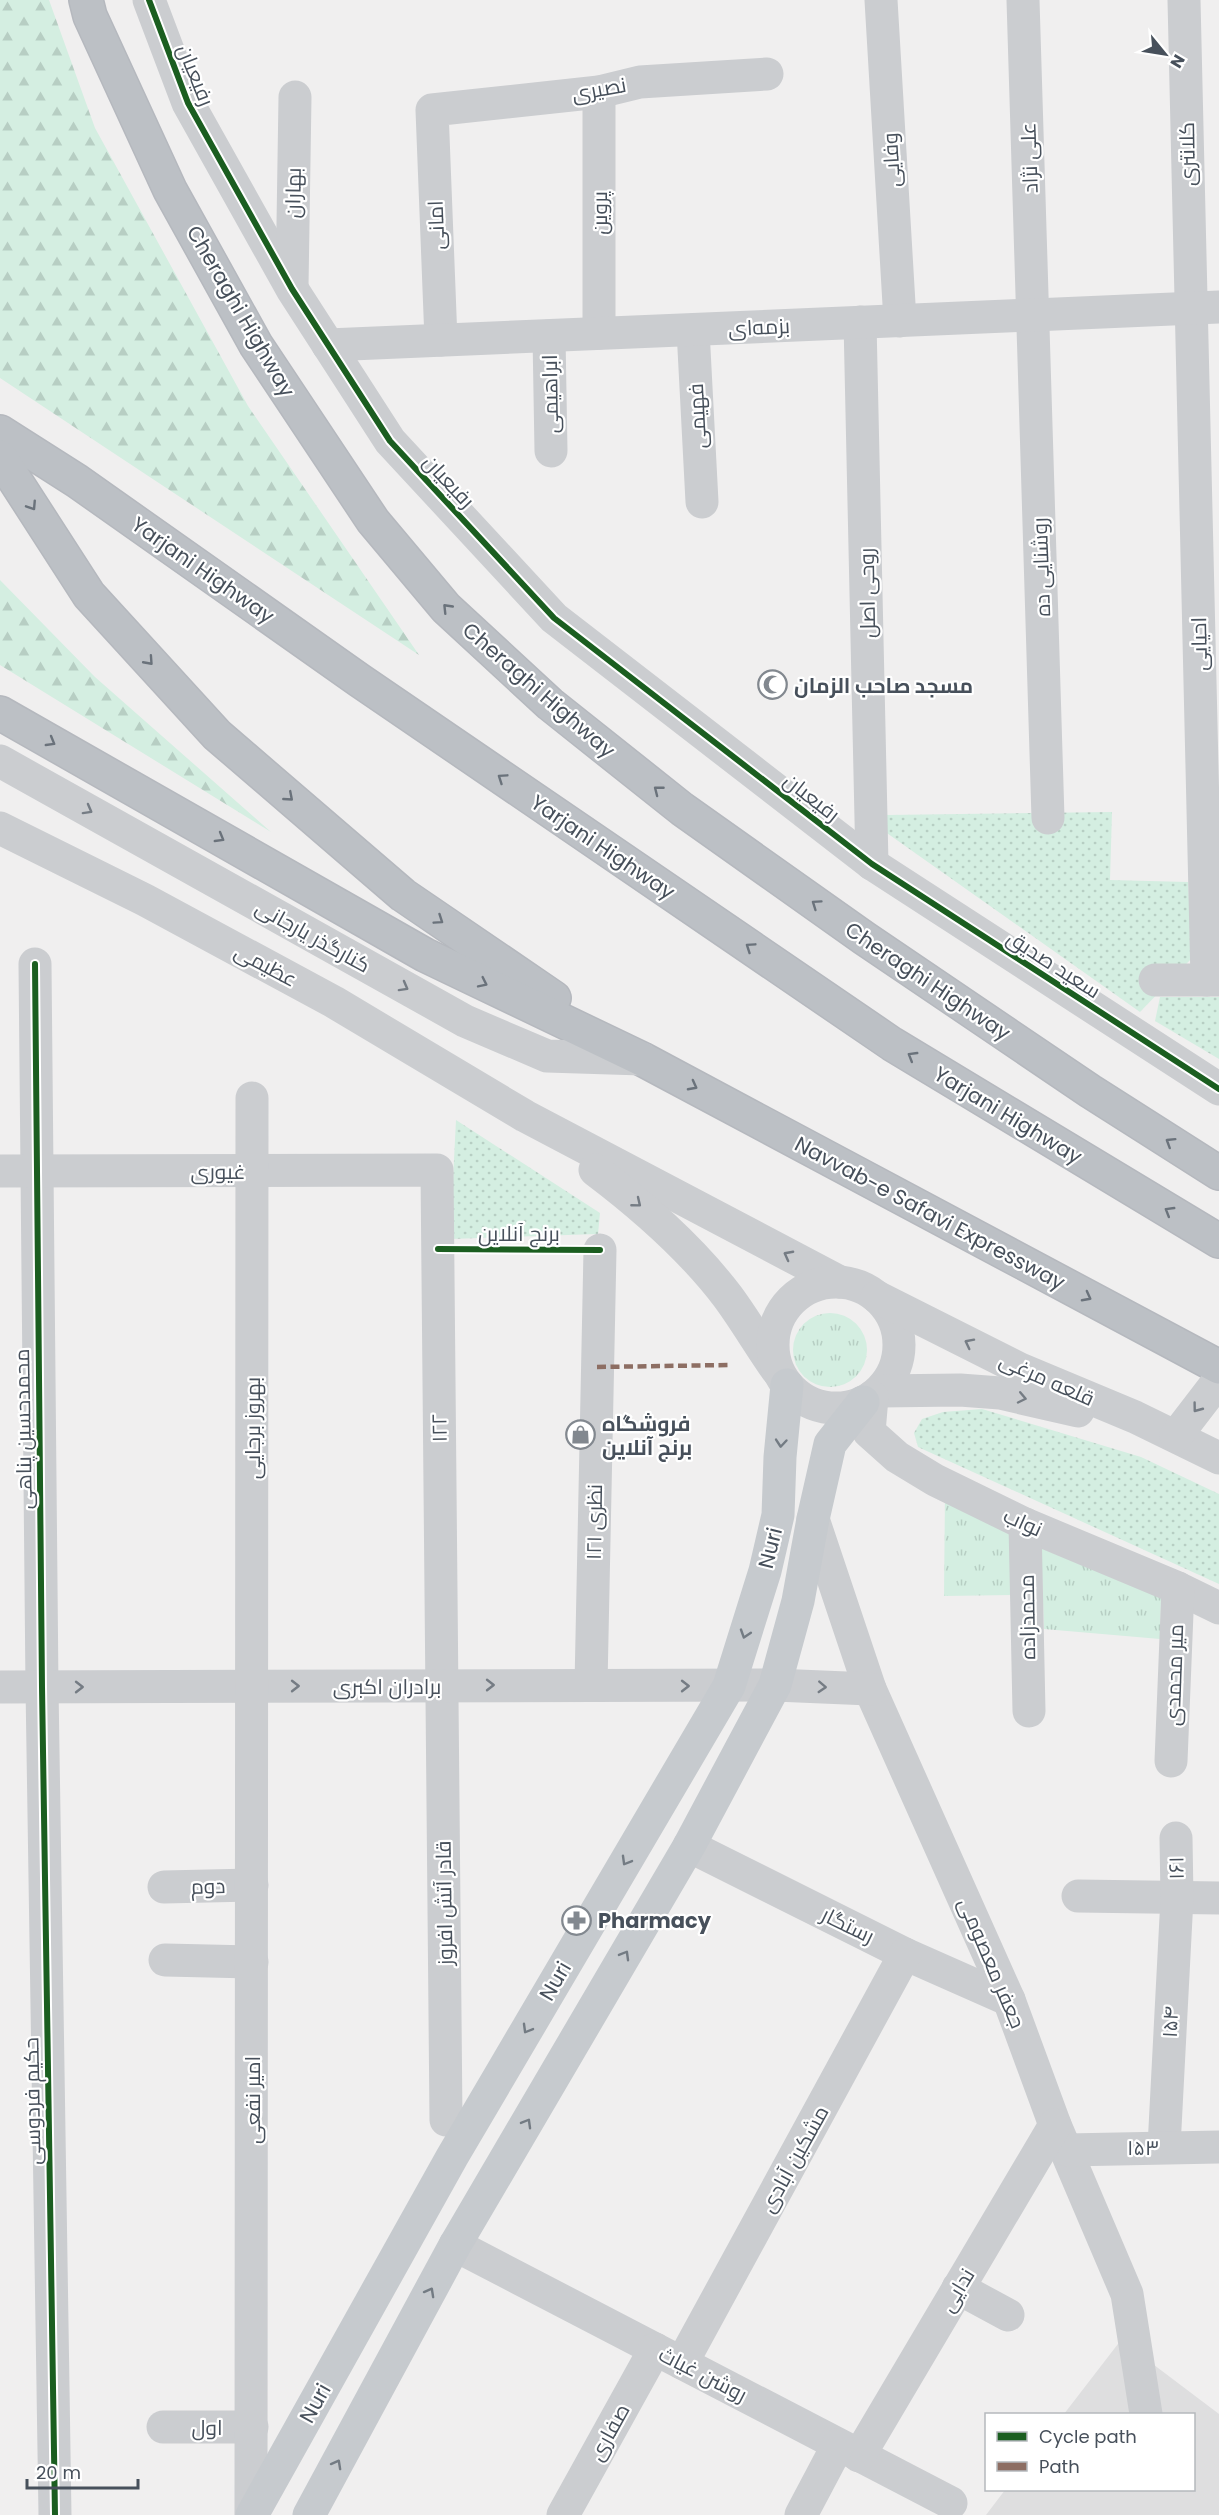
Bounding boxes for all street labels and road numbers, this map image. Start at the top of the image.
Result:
street label: رفیعیان [171,40,221,110]
street label: نصیری [569,70,629,108]
street label: علی نژاد [1013,122,1045,194]
street label: کلانتری [1172,122,1202,186]
street label: وفایی [875,132,907,188]
street label: بهاران [278,167,308,219]
street label: پروین [585,191,614,235]
street label: امانی [421,200,451,250]
street label: Cheraghi Highway [180,220,302,402]
street label: بزمه‌ای [727,311,791,343]
street label: ابراهیمی [535,354,565,434]
street label: فهیمی [681,383,713,449]
street label: رفیعیان [417,448,481,514]
street label: Yarjani Highway [126,510,280,630]
street label: روشنایی ده [1025,517,1057,617]
street label: روحی اصل [852,548,882,638]
street label: Cheraghi Highway [456,616,622,765]
street label: احیایی [1184,617,1214,671]
street label: رفیعیان [778,766,846,828]
street label: Yarjani Highway [525,788,681,906]
street label: کنارگذر یارجانی [250,893,376,979]
street label: Cheraghi Highway [840,915,1017,1047]
street label: سعید صدیق [1001,923,1107,1005]
street label: عظیمی [230,936,302,994]
street label: Yarjani Highway [928,1059,1088,1171]
street label: Navvab-e Safavi Expressway [790,1129,1070,1297]
street label: غیوری [190,1157,246,1186]
street label: برنج آنلاین [478,1219,560,1248]
street label: قلعه مرغی [995,1345,1099,1413]
street label: محمدحسین پناهی [7,1348,39,1510]
street label: بهروز برجایی [238,1377,267,1479]
street label: ۱۲۲ [424,1413,454,1443]
street label: نظری ۱۲۱ [579,1484,609,1560]
street label: نواب [999,1501,1047,1543]
street label: Nuri [751,1525,789,1571]
street label: محمدزاده [1012,1574,1042,1660]
street label: میر محمدی [1158,1624,1190,1726]
street label: برادران اکبری [333,1672,441,1701]
street label: قادر آتش افروز [428,1840,460,1967]
street label: ۱۶۱ [1161,1856,1191,1880]
street label: دوم [190,1871,226,1901]
street label: جعفر معصومی [951,1893,1033,2033]
street label: رستگار [816,1899,879,1950]
street label: Nuri [532,1956,578,2006]
street label: ۱۵۴ [1155,2005,1185,2039]
street label: حکیم فردوسی [16,2037,48,2165]
street label: امیر نفعی [238,2056,267,2144]
street label: مشکین آبادی [753,2100,835,2218]
street label: ۱۵۳ [1127,2133,1159,2162]
street label: ندایی [933,2263,981,2317]
street label: روشن غیاث [654,2339,752,2409]
street label: Nuri [292,2378,338,2428]
street label: صفاری [581,2398,637,2466]
street label: اول [191,2413,223,2442]

